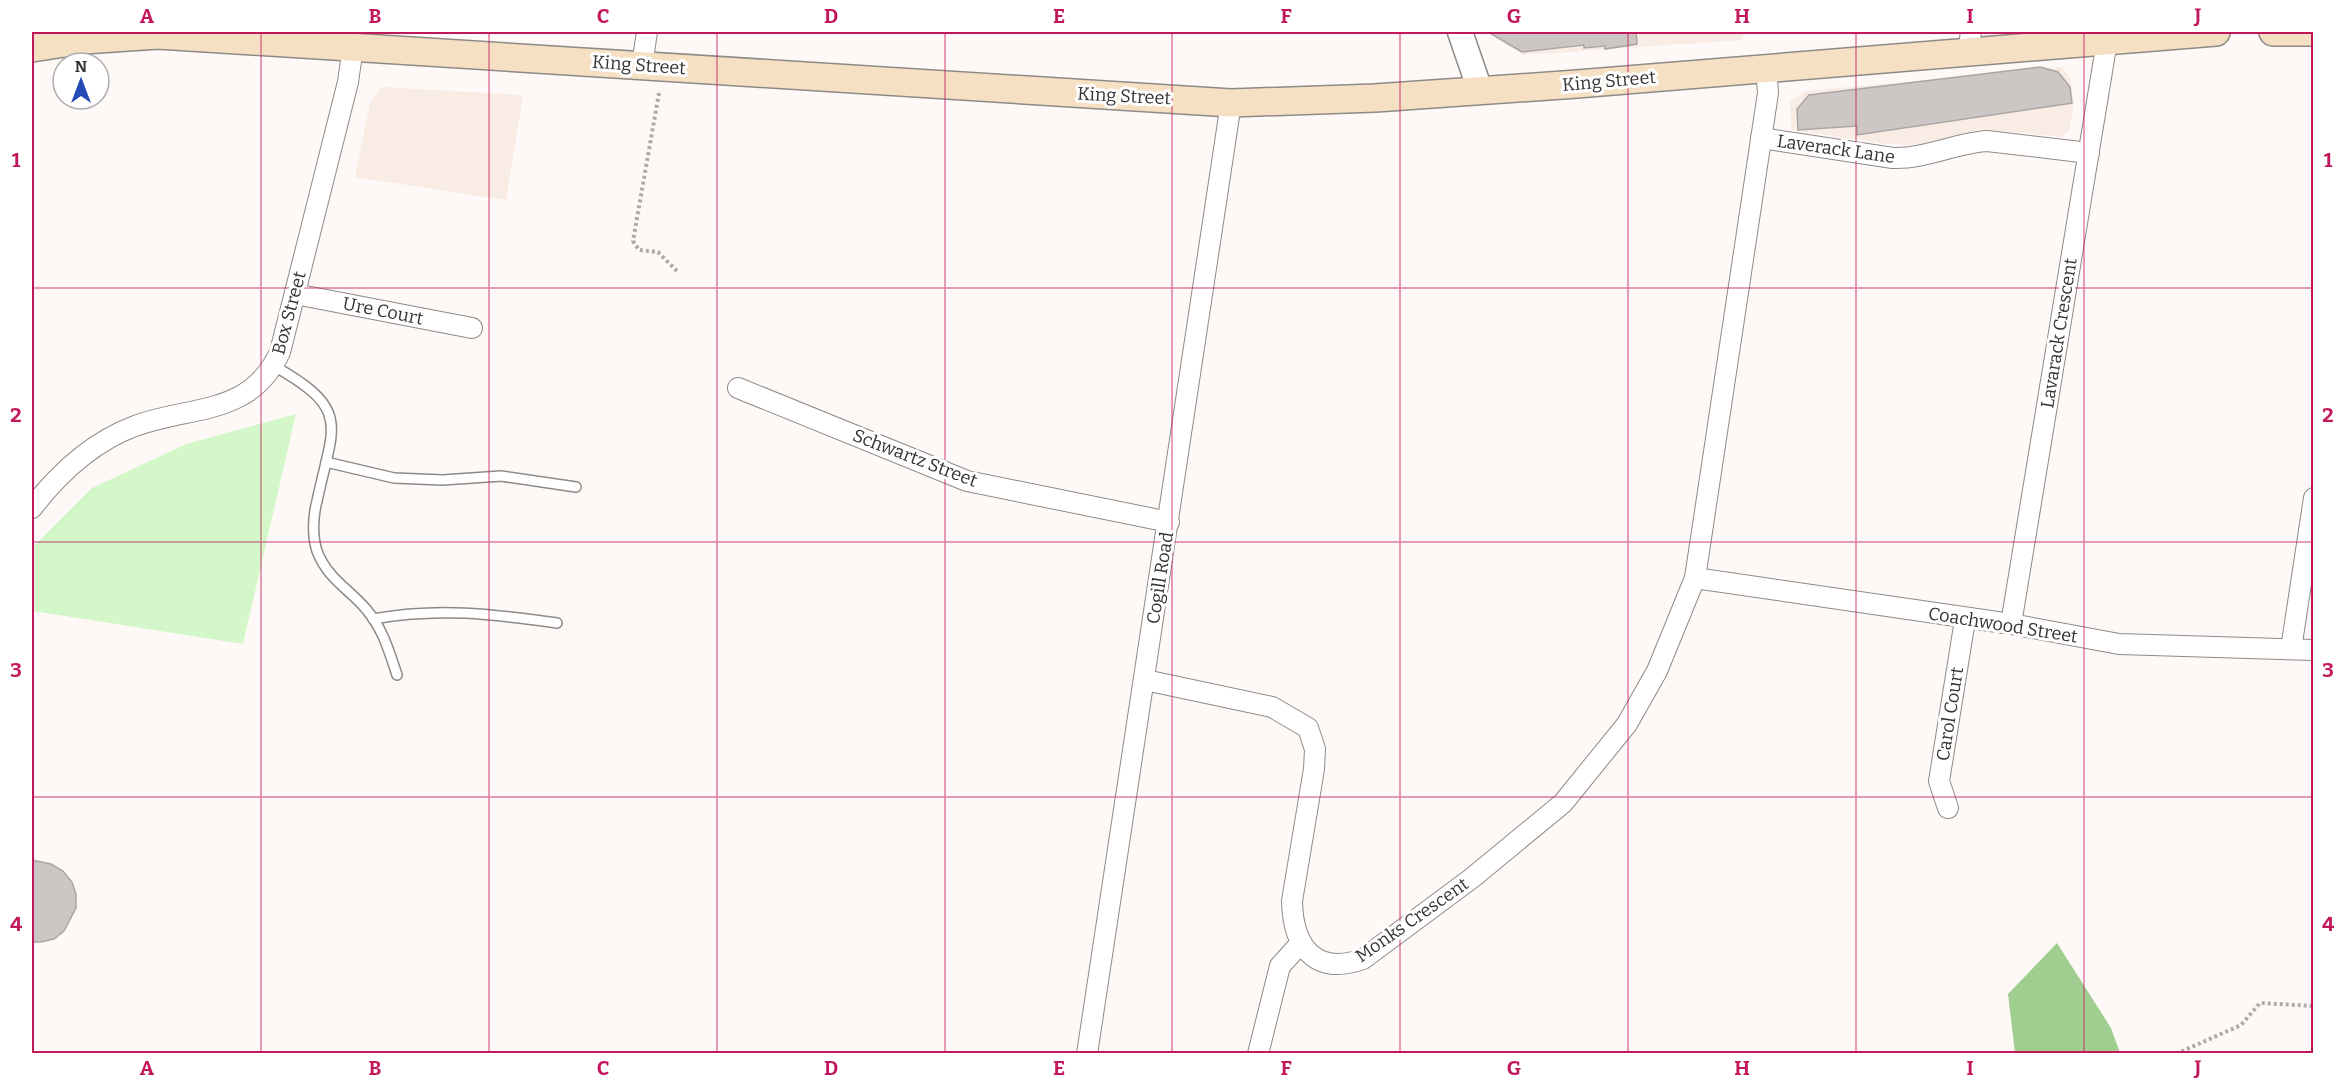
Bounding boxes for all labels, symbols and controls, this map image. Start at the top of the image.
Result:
text: A [140,4,155,28]
text: B [369,4,382,28]
text: C [597,4,609,28]
text: D [824,4,838,28]
text: E [1053,4,1065,28]
text: F [1280,4,1292,28]
text: G [1507,4,1521,28]
text: H [1734,4,1750,28]
text: I [1966,4,1974,28]
text: J [2194,4,2202,28]
north arrow [51,51,111,111]
street label: King Street [591,51,687,79]
text: N [75,57,87,76]
street label: King Street [1561,66,1657,96]
street label: King Street [1077,83,1172,109]
street label: Laverack Lane [1776,130,1896,168]
text: 1 [12,148,21,172]
text: 1 [2324,148,2333,172]
street label: Lavarack Crescent [2036,256,2082,410]
street label: Box Street [267,268,311,357]
street label: Ure Court [341,292,426,330]
text: 2 [10,403,22,427]
text: 2 [2322,403,2334,427]
street label: Schwartz Street [850,424,981,492]
street label: Cogill Road [1142,530,1178,626]
street label: Coachwood Street [1927,602,2080,648]
text: 3 [10,658,22,682]
text: 3 [2322,658,2334,682]
street label: Carol Court [1932,665,1968,763]
street label: Monks Crescent [1351,873,1473,967]
text: 4 [10,912,22,936]
text: 4 [2322,912,2334,936]
text: A [140,1056,155,1080]
text: B [369,1056,382,1080]
text: C [597,1056,609,1080]
text: D [824,1056,838,1080]
text: E [1053,1056,1065,1080]
text: F [1280,1056,1292,1080]
text: G [1507,1056,1521,1080]
text: H [1734,1056,1750,1080]
text: I [1966,1056,1974,1080]
text: J [2194,1056,2202,1080]

